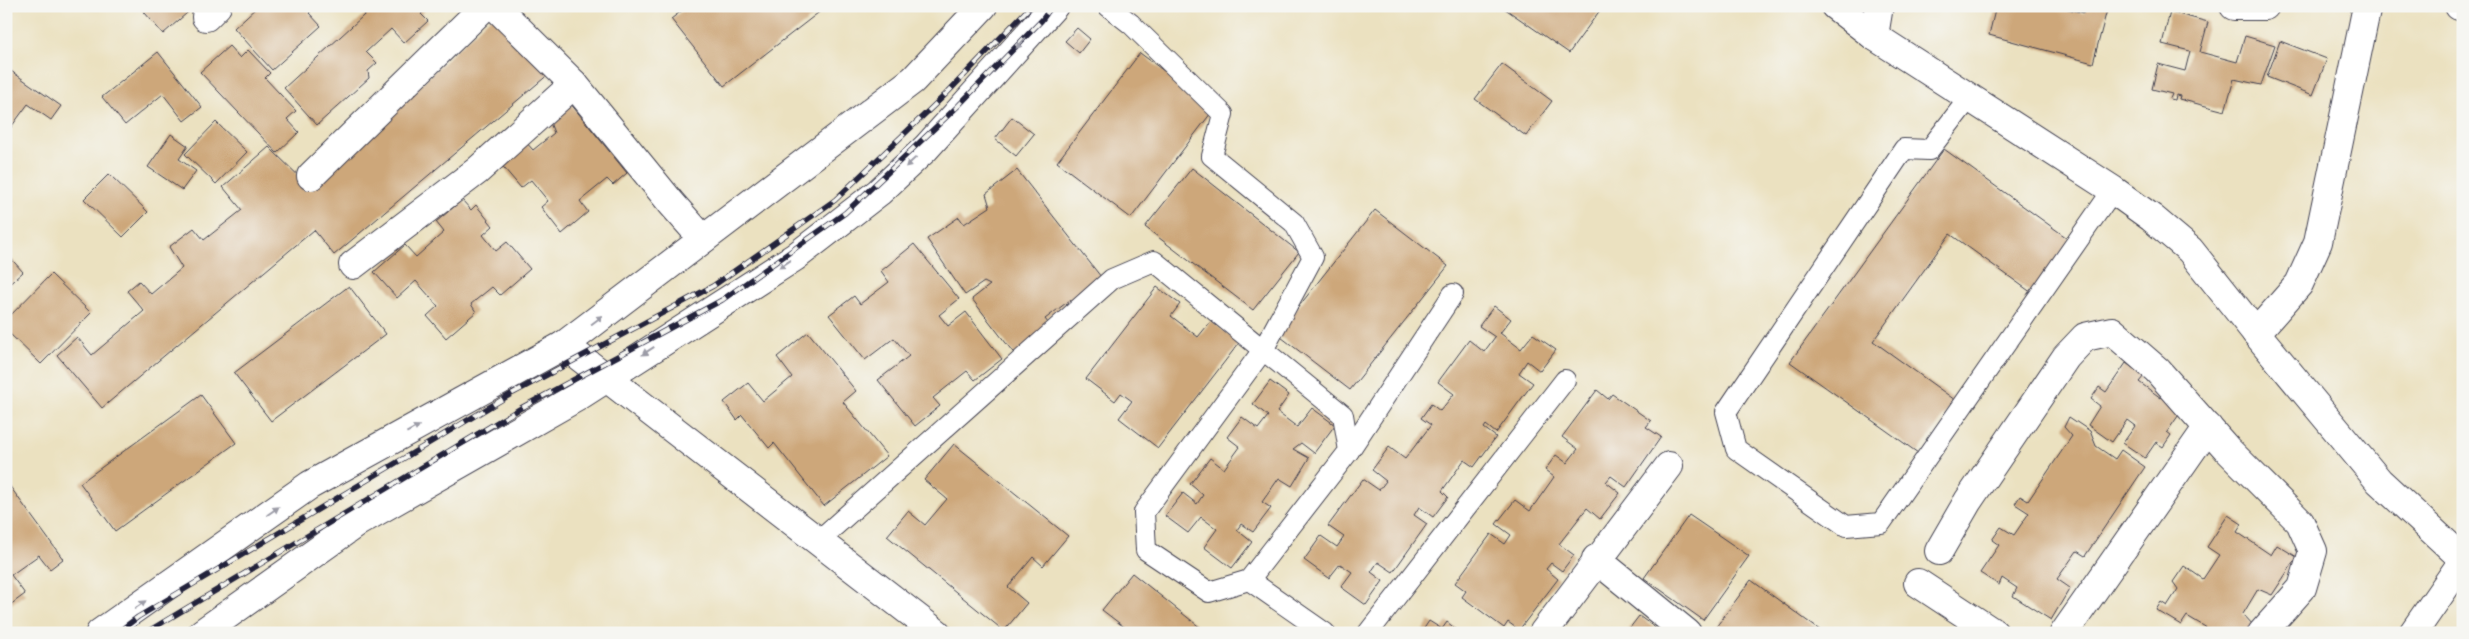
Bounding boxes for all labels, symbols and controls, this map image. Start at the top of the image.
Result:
one-way arrow [1015,36,1027,48]
one-way arrow [906,156,918,168]
one-way arrow [778,259,791,268]
one-way arrow [590,314,603,325]
one-way arrow [641,347,654,356]
one-way arrow [406,425,420,434]
one-way arrow [266,506,280,516]
one-way arrow [133,600,147,610]

